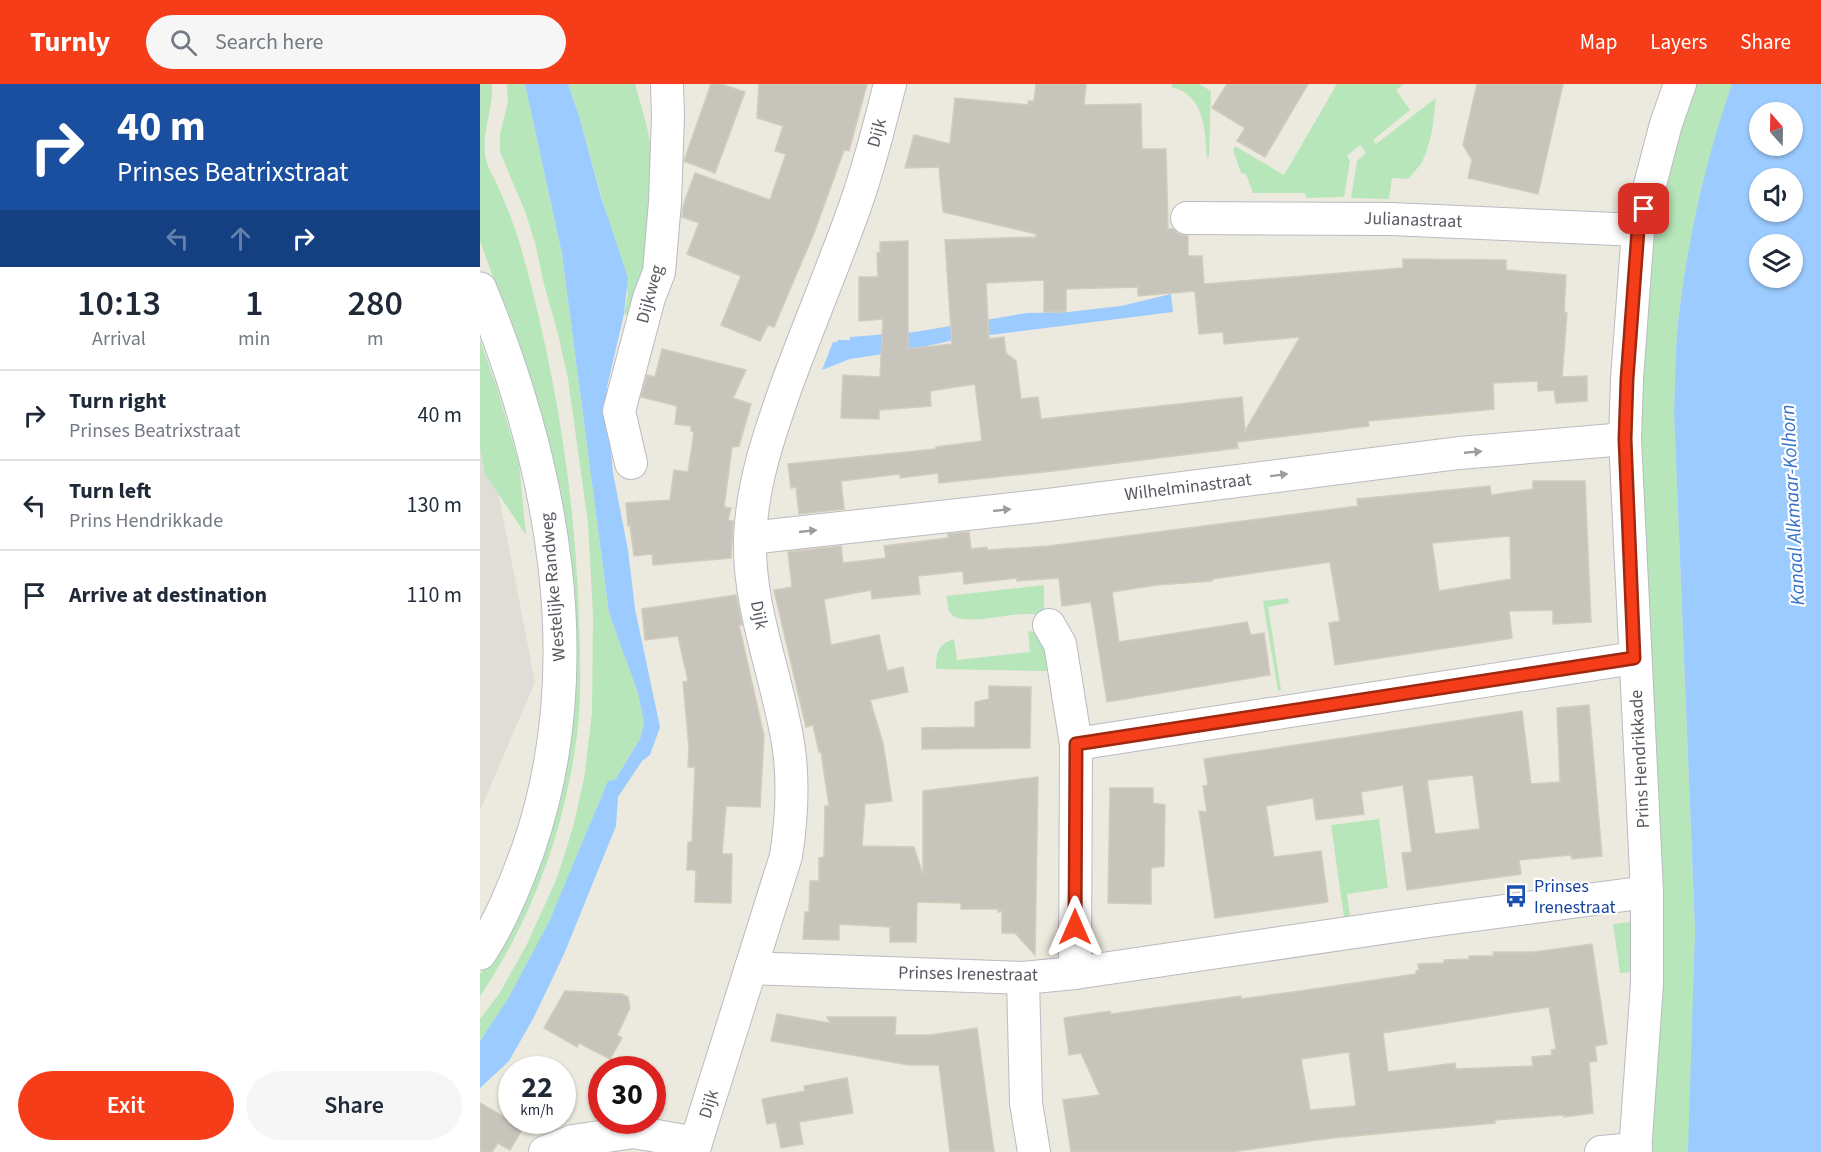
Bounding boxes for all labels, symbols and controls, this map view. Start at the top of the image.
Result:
search box [146,15,566,69]
text: Turnly [30,22,110,62]
icon: search [167,26,200,59]
text: Search here [215,26,324,58]
text: Map [1580,27,1617,57]
text: Layers [1650,27,1707,57]
text: Share [1740,27,1791,57]
text: 40 m [117,97,206,157]
north arrow [1749,102,1803,156]
map controls [1749,102,1803,288]
icon: right [18,108,96,186]
street label: Dijk [861,116,893,150]
text: Prinses Beatrixstraat [117,153,348,192]
button: sound [1749,168,1803,222]
pin [1618,183,1669,234]
icon: arrive [1627,192,1660,225]
street label: Julianastraat [1363,206,1463,234]
icon: left [161,222,194,255]
icon: ahead [224,222,257,255]
icon: right [287,222,320,255]
button: layers [1749,234,1803,288]
street label: Dijkweg [630,262,670,326]
text: 10:13 [77,278,161,329]
text: 1 [245,278,263,329]
text: 280 [347,278,403,329]
text: Arrival [92,325,146,353]
text: min [238,325,270,353]
text: m [367,325,383,353]
text: Turn right [69,385,166,417]
icon: right [18,399,51,432]
text: 40 m [417,399,462,431]
water label: Kanaal Alkmaar-Kolhorn [1774,404,1812,606]
text: Prinses Beatrixstraat [69,417,240,445]
one-way arrow [1463,447,1482,457]
street label: Wilhelminastraat [1123,467,1253,507]
one-way arrow [1270,471,1289,480]
text: Turn left [69,475,151,507]
icon: left [18,489,51,522]
text: 130 m [407,489,462,521]
one-way arrow [993,505,1012,515]
text: Prins Hendrikkade [69,507,223,535]
street label: Westelijke Randweg [534,511,572,663]
one-way arrow [799,526,818,536]
icon: arrive [18,579,51,612]
text: Arrive at destination [69,579,267,611]
text: 110 m [407,579,462,611]
street label: Dijk [744,598,774,632]
street label: Prins Hendrikkade [1624,689,1656,829]
place label: Prinses Irenestraat [1534,874,1616,920]
bus stop icon: Prinses Irenestraat [1503,883,1529,909]
position arrow [1043,895,1107,959]
street label: Prinses Irenestraat [898,960,1038,988]
speed limit sign: 30 [588,1056,666,1134]
text: 22 [521,1066,553,1109]
button: Exit [18,1071,234,1140]
button: Share [246,1071,462,1140]
street label: Dijk [693,1086,725,1121]
text: km/h [520,1100,554,1121]

